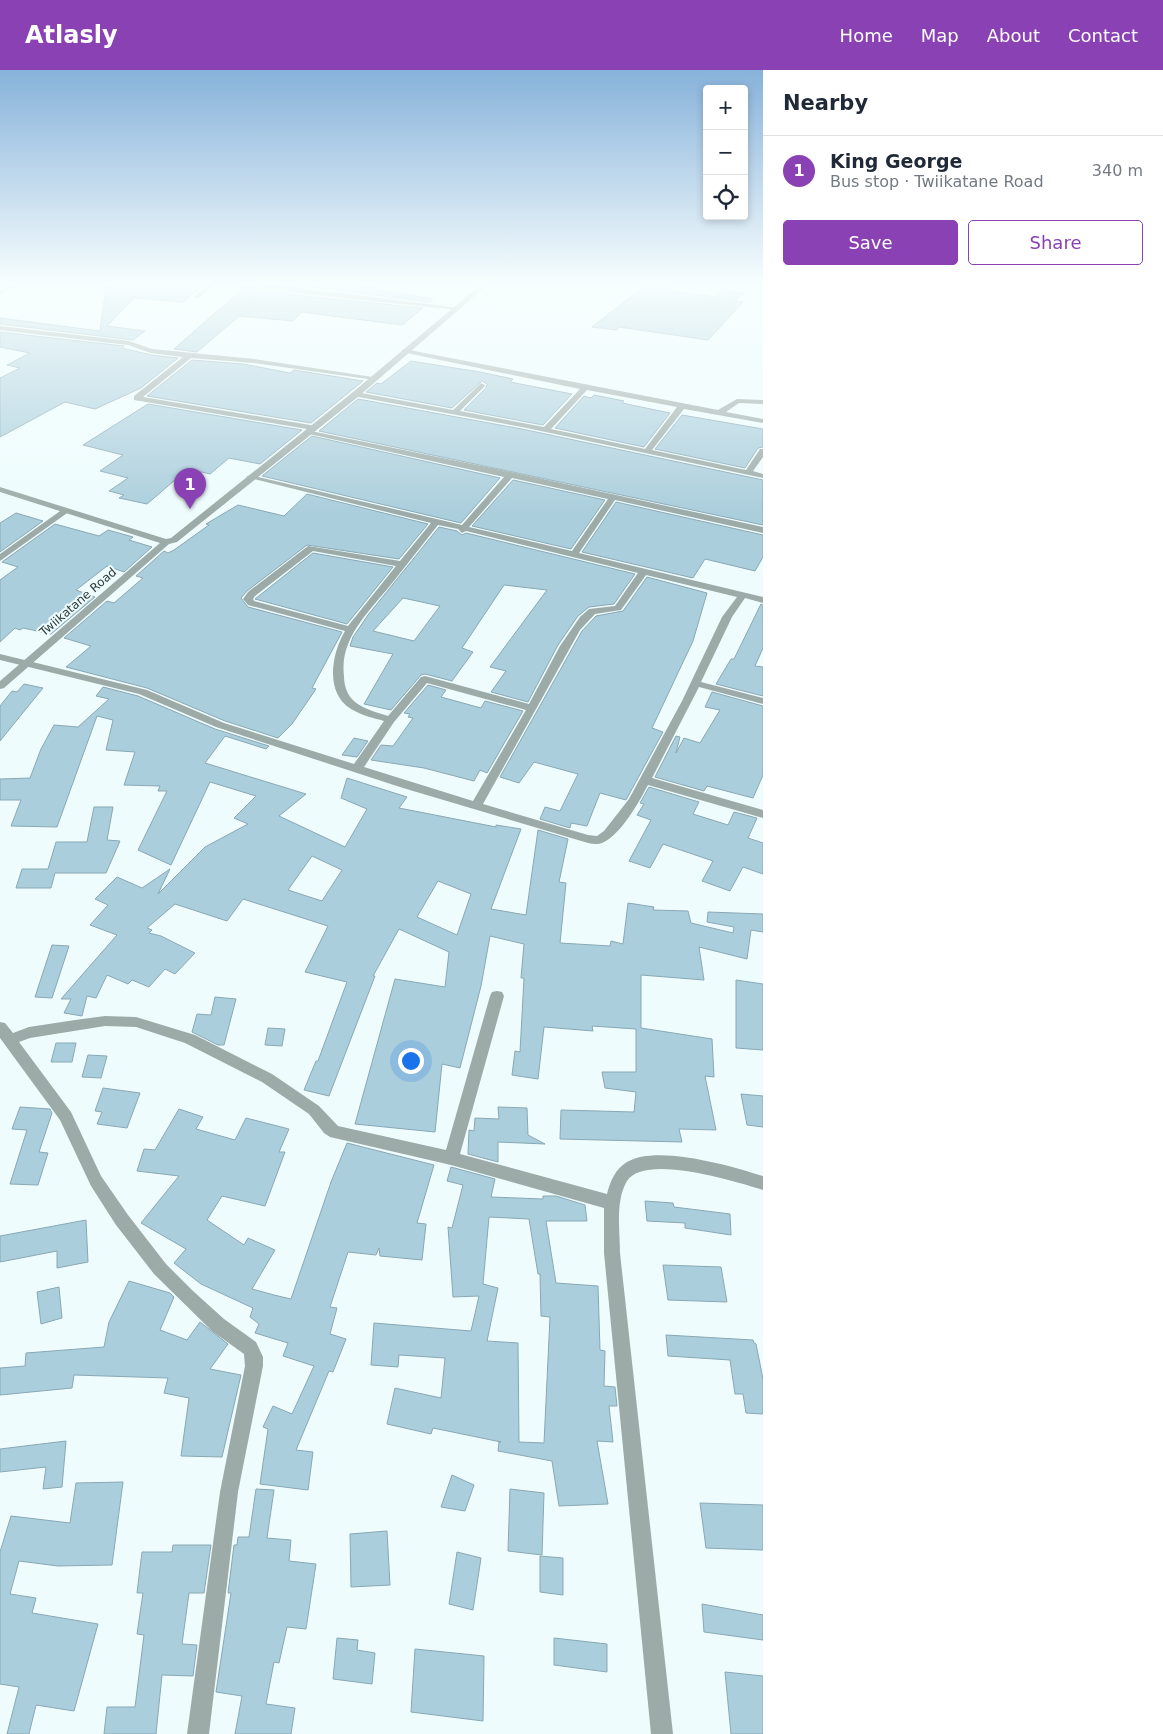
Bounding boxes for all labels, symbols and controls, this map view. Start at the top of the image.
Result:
text: Atlasly [25,21,118,49]
text: Home [840,25,893,46]
text: Map [921,25,959,46]
text: About [987,25,1040,46]
text: Contact [1068,25,1138,46]
map controls [703,85,748,220]
button: + [703,85,748,130]
text: Nearby [783,91,868,115]
button: − [703,130,748,175]
text: King George [830,150,962,172]
text: 1 [793,161,805,180]
text: 340 m [1092,161,1143,180]
text: Bus stop · Twiikatane Road [830,172,1044,191]
button: locate [703,175,748,220]
button: Save [783,220,958,265]
button: Share [968,220,1143,265]
pin: 1 [174,468,206,509]
street label: Twiikatane Road [36,565,119,640]
your location [398,1048,424,1074]

